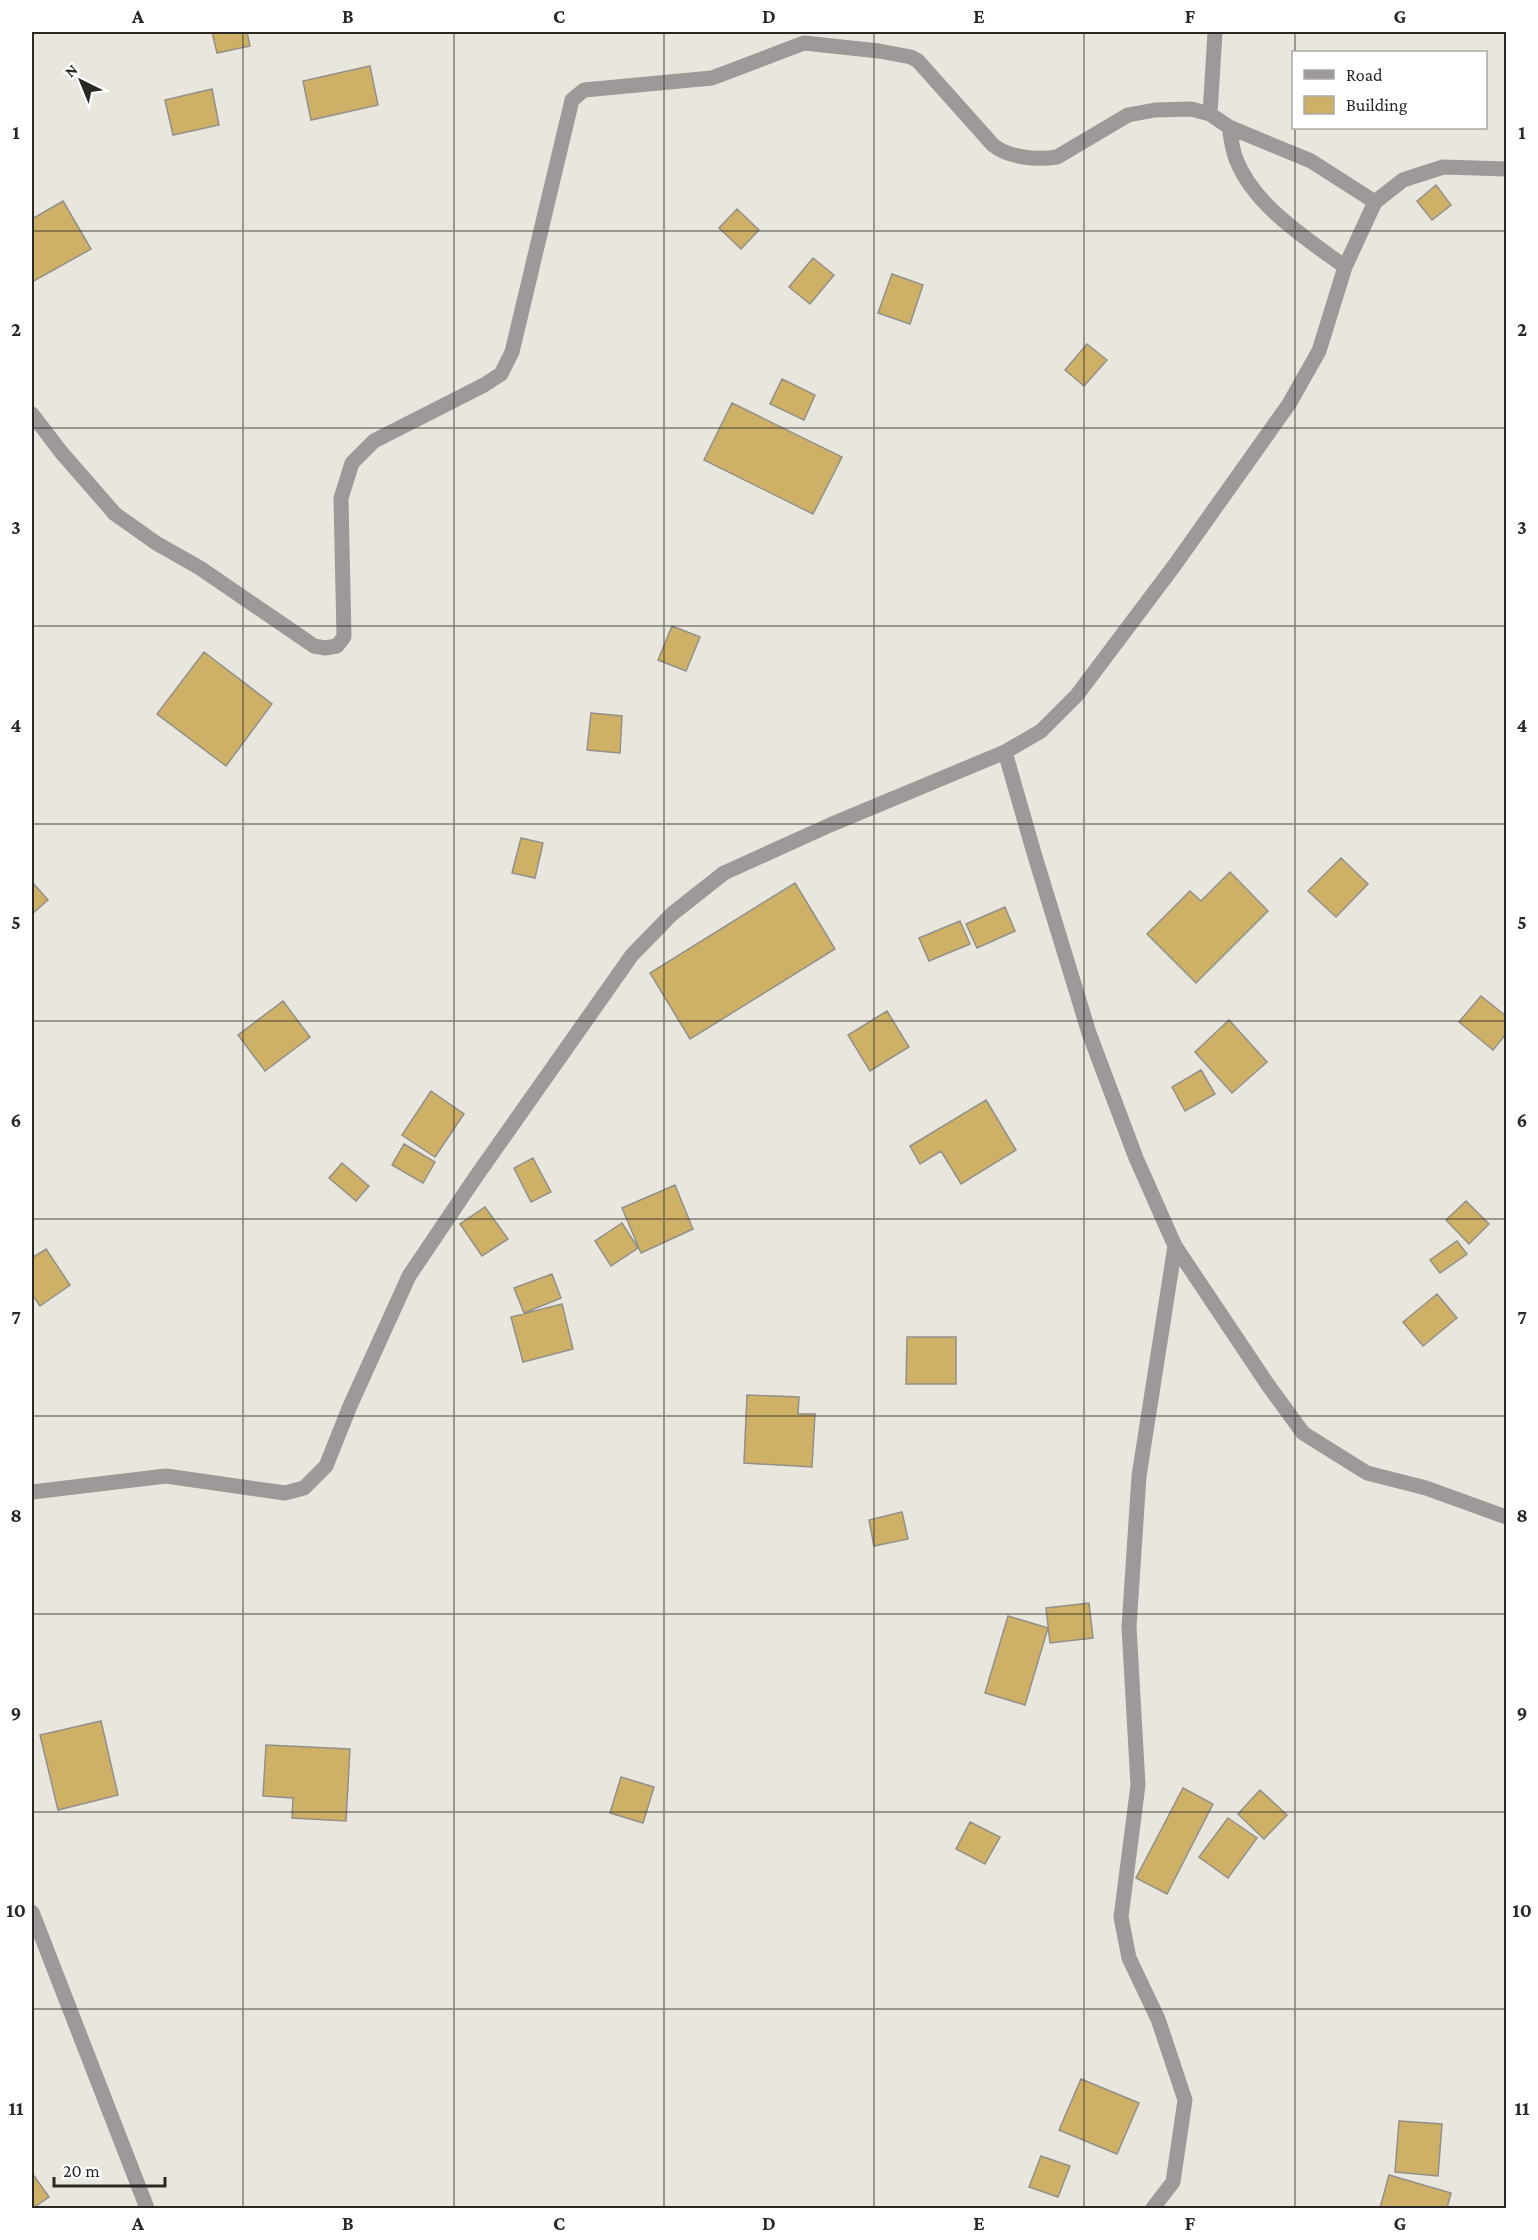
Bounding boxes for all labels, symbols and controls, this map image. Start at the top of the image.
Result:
text: A [131,5,145,27]
text: B [342,5,354,27]
text: C [553,5,565,27]
text: D [762,5,776,27]
text: E [973,5,985,27]
text: F [1185,5,1196,27]
text: G [1394,5,1407,27]
north arrow [51,51,111,111]
legend [1292,51,1487,129]
text: N [61,60,81,80]
text: Road [1346,65,1383,85]
text: Building [1346,95,1408,115]
text: 1 [12,121,20,143]
text: 1 [1518,121,1526,143]
text: 2 [11,318,21,340]
text: 2 [1517,318,1527,340]
text: 3 [11,516,21,538]
text: 3 [1517,516,1527,538]
text: 4 [11,714,22,736]
text: 4 [1517,714,1528,736]
text: 5 [11,911,21,933]
text: 5 [1517,911,1527,933]
text: 6 [11,1109,21,1131]
text: 6 [1517,1109,1527,1131]
text: 7 [11,1306,21,1328]
text: 7 [1517,1306,1527,1328]
text: 8 [10,1504,22,1526]
text: 8 [1516,1504,1528,1526]
text: 9 [11,1702,21,1724]
text: 9 [1517,1702,1527,1724]
text: 10 [6,1899,26,1921]
text: 10 [1512,1899,1532,1921]
text: 11 [9,2097,24,2119]
text: 11 [1515,2097,1530,2119]
scale bar [54,2150,165,2188]
text: 20 m [63,2161,100,2181]
text: A [131,2212,145,2234]
text: B [342,2212,354,2234]
text: C [553,2212,565,2234]
text: D [762,2212,776,2234]
text: E [973,2212,985,2234]
text: F [1185,2212,1196,2234]
text: G [1394,2212,1407,2234]

